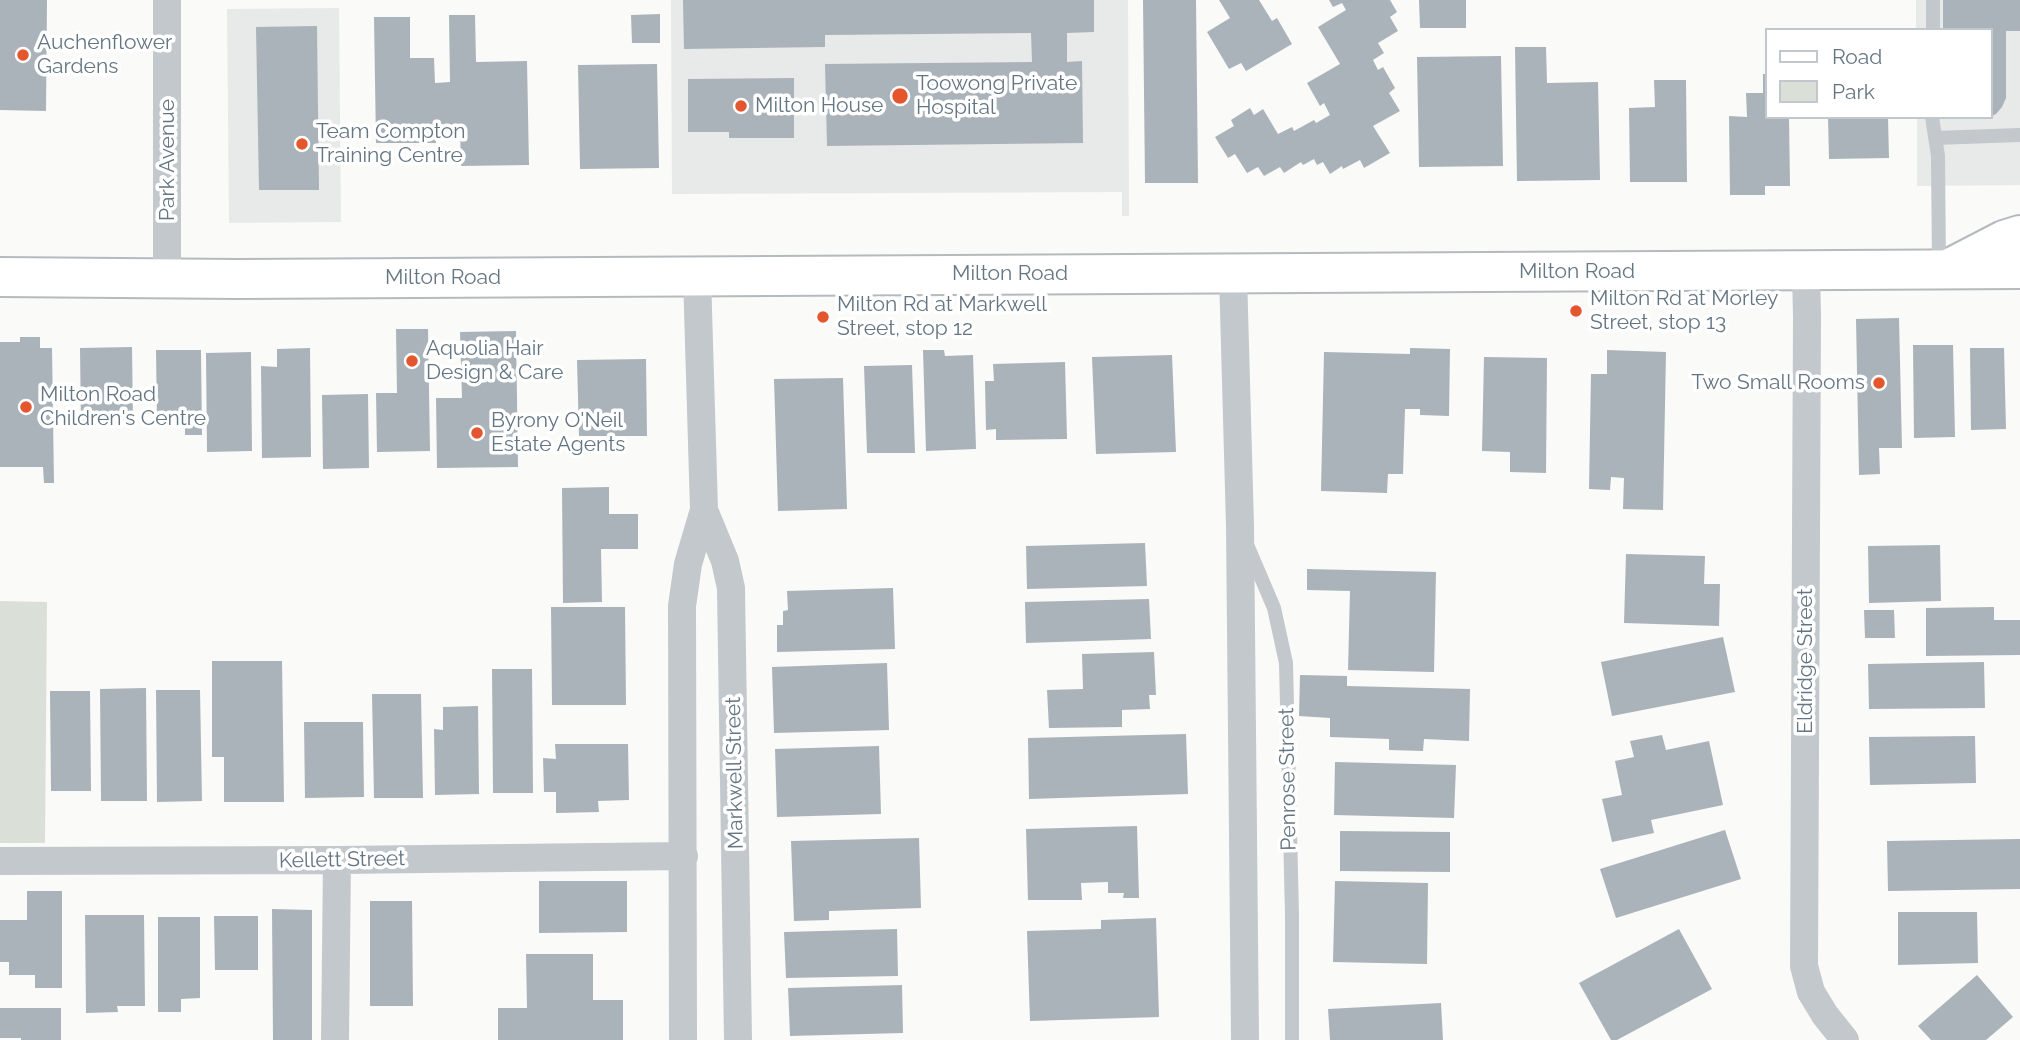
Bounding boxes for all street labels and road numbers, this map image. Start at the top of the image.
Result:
street label: Park Avenue [155,99,181,221]
street label: Milton Road [1519,259,1635,285]
street label: Milton Road [952,261,1068,287]
street label: Milton Road [385,265,501,291]
street label: Eldridge Street [1793,588,1819,734]
street label: Markwell Street [721,697,749,849]
street label: Penrose Street [1274,707,1302,851]
street label: Kellett Street [279,846,405,874]

